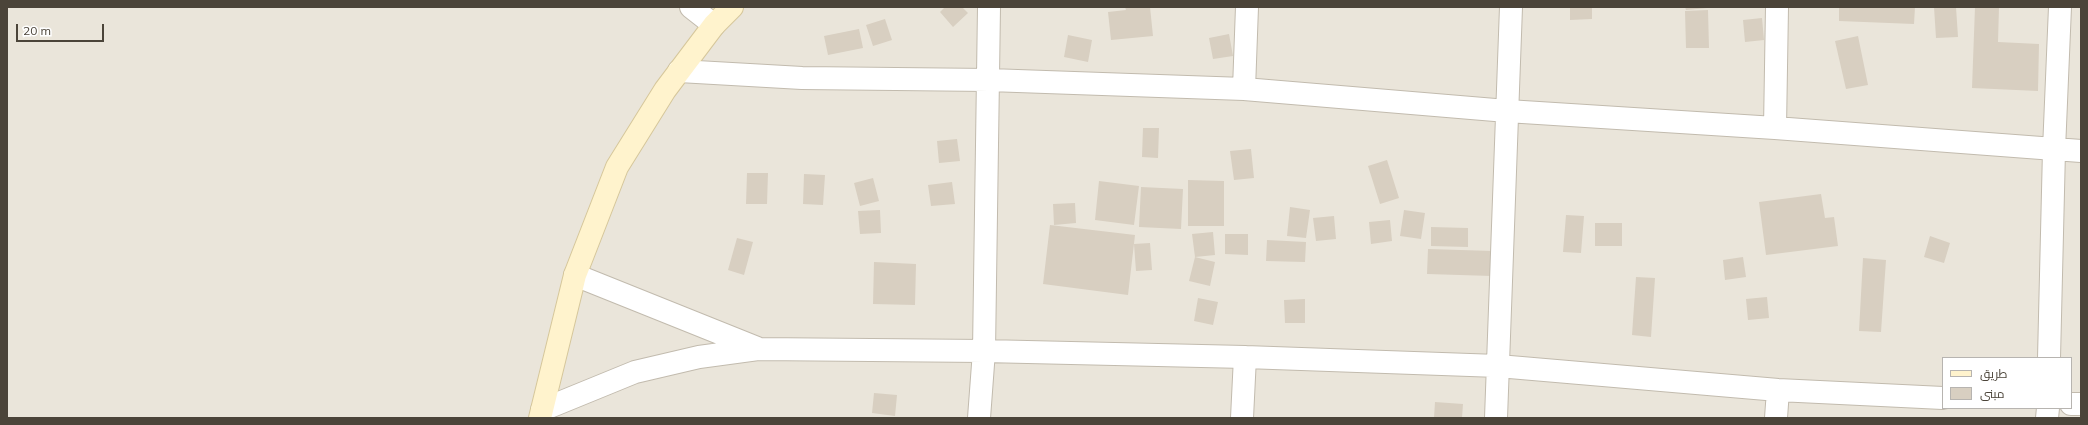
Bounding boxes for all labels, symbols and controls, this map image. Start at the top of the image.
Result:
scale bar [18,16,106,42]
text: 20 m [23,23,51,38]
legend [1942,357,2072,409]
text: طريق [1980,366,2007,381]
text: مبنى [1980,386,2005,401]

